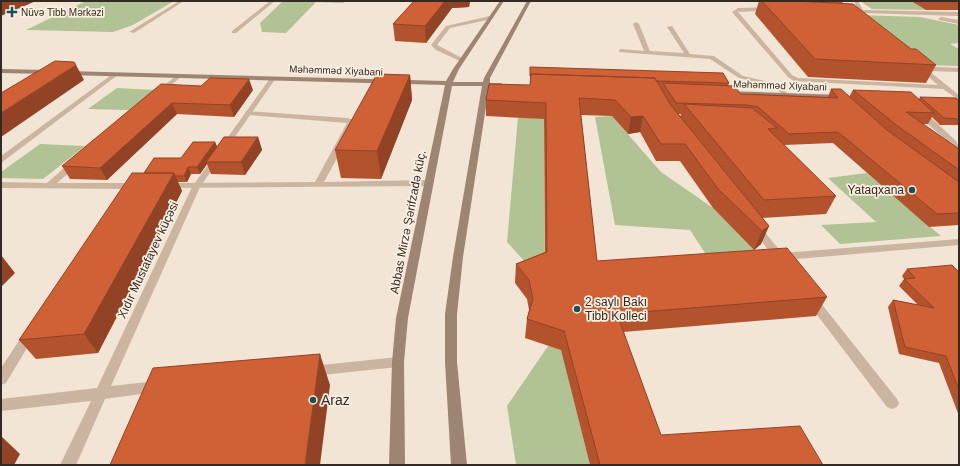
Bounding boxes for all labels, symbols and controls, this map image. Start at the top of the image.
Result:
marker: Nüvə Tibb Mərkəzi [6,6,18,18]
place label: Nüvə Tibb Mərkəzi [21,7,104,18]
street label: Məhəmməd Xiyabani [289,63,383,78]
street label: Məhəmməd Xiyabani [733,78,827,93]
street label: Abbas Mirzə Şərifzadə küç. [387,149,429,295]
place label: Yataqxana [848,183,904,197]
marker: Yataqxana [907,185,917,195]
street label: Xıdır Mustafayev küçəsi [115,199,181,321]
place label: 2 saylı Bakı Tibb Kolleci [585,295,647,323]
marker: 2 saylı Bakı Tibb Kolleci [572,304,582,314]
place label: Araz [321,392,350,408]
marker: Araz [308,395,318,405]

